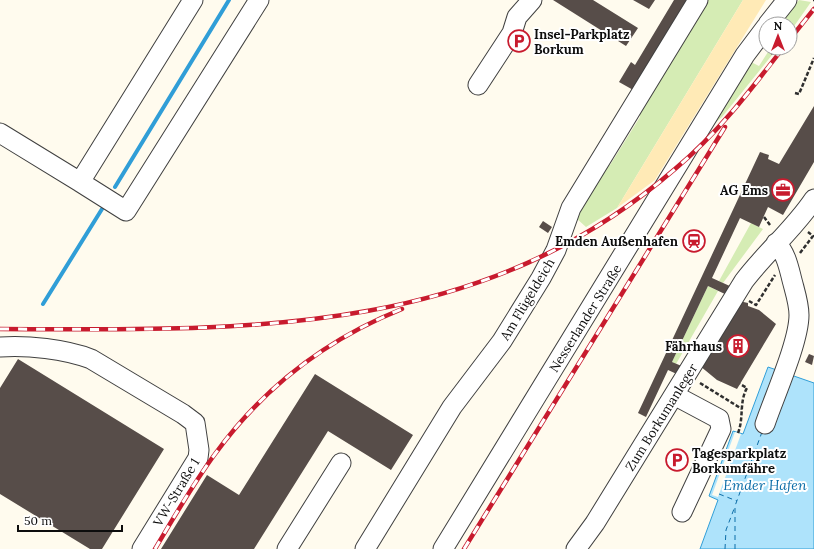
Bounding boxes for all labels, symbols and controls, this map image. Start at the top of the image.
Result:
north arrow [758,16,798,56]
text: N [774,19,783,33]
place label: Insel-Parkplatz Borkum [534,26,630,58]
parking icon: Insel-Parkplatz Borkum [506,28,532,54]
office icon: AG Ems [770,177,796,203]
place label: AG Ems [720,182,768,199]
station icon: Emden Außenhafen [681,228,707,254]
place label: Emden Außenhafen [555,233,679,250]
street label: Am Flügeldeich [496,255,559,344]
street label: Nesserlander Straße [545,261,625,375]
building icon: Fährhaus [725,333,751,359]
place label: Fährhaus [665,338,722,355]
street label: Zum Borkumanleger [622,360,702,474]
place label: Tagesparkplatz Borkumfähre [692,445,787,477]
parking icon: Tagesparkplatz Borkumfähre [664,447,690,473]
street label: VW-Straße 1 [149,455,204,530]
water label: Emder Hafen [723,476,807,494]
scale bar [18,507,122,533]
text: 50 m [24,513,52,528]

